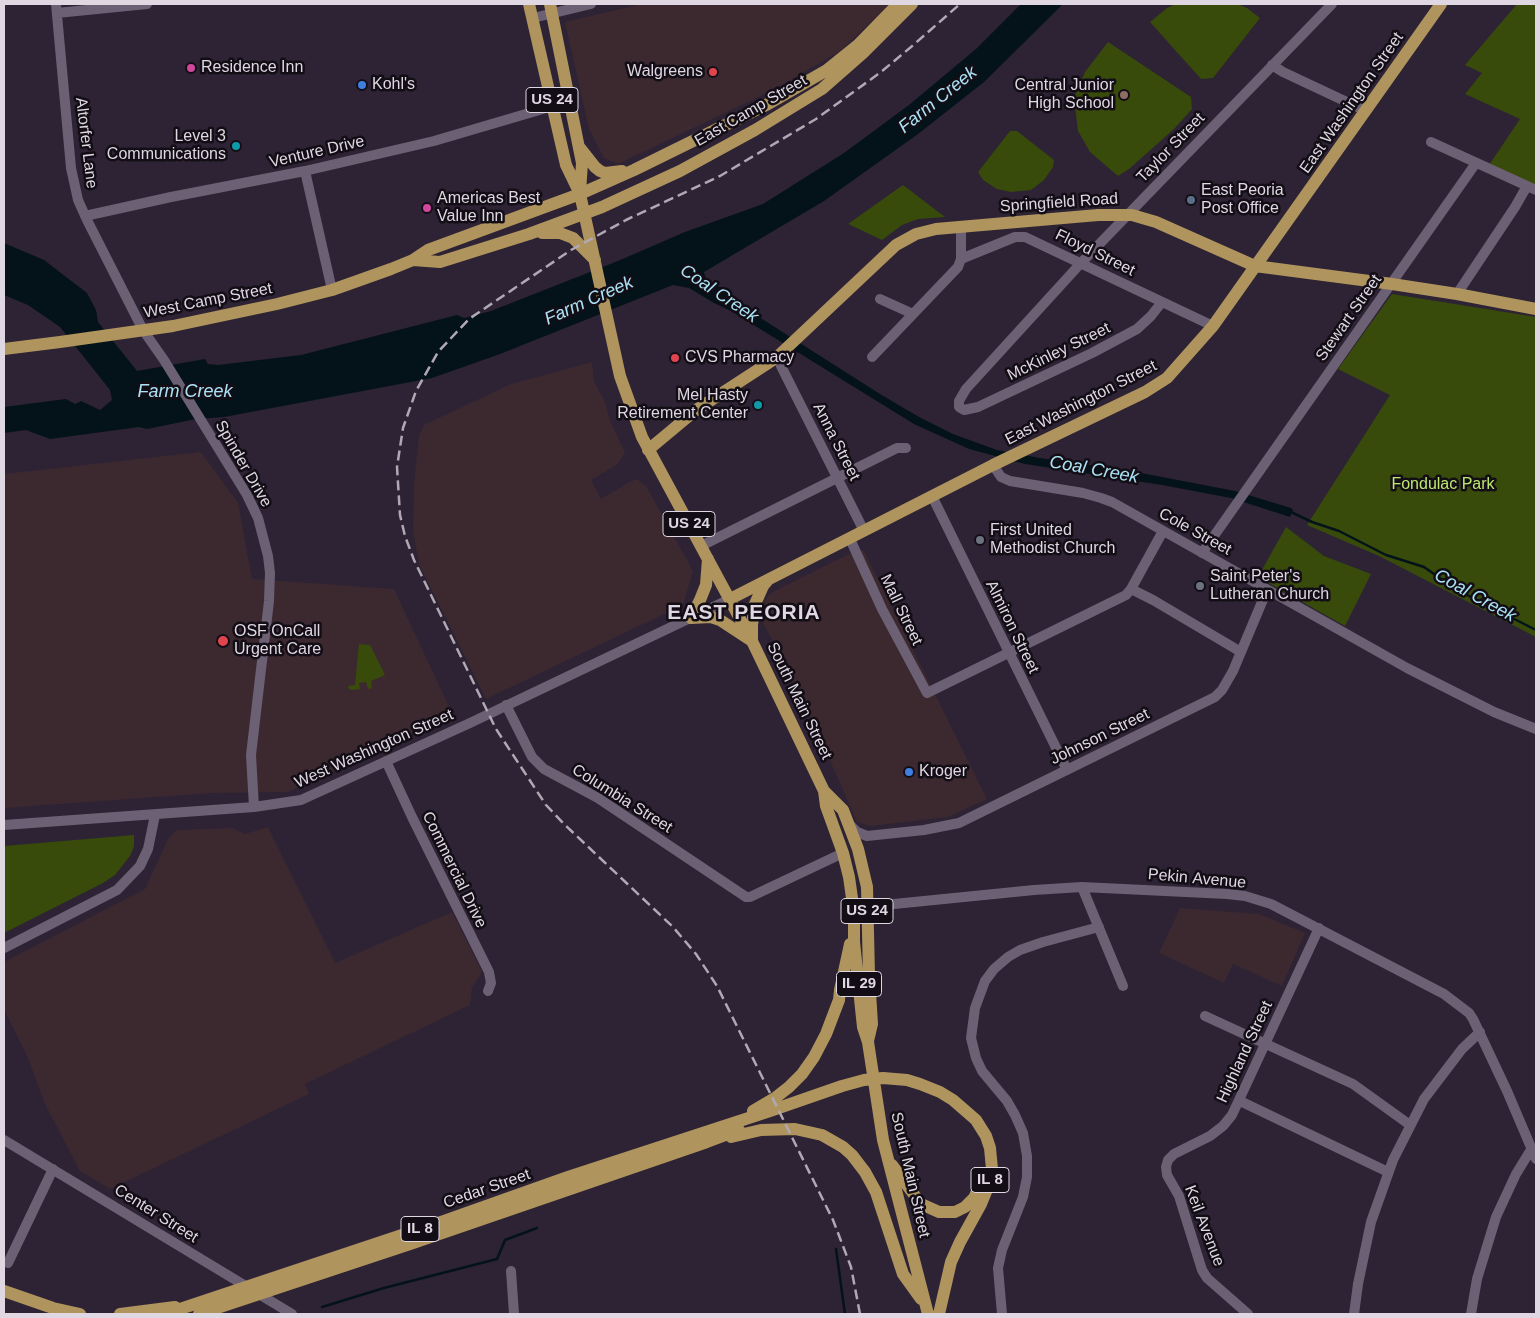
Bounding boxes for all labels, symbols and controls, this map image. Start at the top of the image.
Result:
street label: East Washington Street [1296,29,1408,177]
place label: Residence Inn [201,58,303,78]
marker: Residence Inn [185,62,197,74]
place label: Walgreens [627,62,703,82]
water label: Farm Creek [894,62,982,138]
marker: Walgreens [707,66,719,78]
street label: East Camp Street [692,71,810,151]
place label: Kohl's [372,75,415,95]
place label: Central Junior High School [1014,76,1114,114]
marker: Kohl's [356,79,368,91]
road number: US 24 [526,88,578,112]
marker: Central Junior High School [1118,89,1130,101]
street label: Altorfer Lane [71,96,101,190]
street label: Taylor Street [1133,109,1209,187]
place label: Level 3 Communications [107,127,226,165]
street label: Venture Drive [268,132,366,172]
marker: Level 3 Communications [230,140,242,152]
place label: East Peoria Post Office [1201,181,1284,219]
place label: Americas Best Value Inn [437,189,540,227]
street label: Springfield Road [999,189,1119,217]
marker: East Peoria Post Office [1185,194,1197,206]
marker: Americas Best Value Inn [421,202,433,214]
street label: Floyd Street [1052,225,1138,281]
water label: Coal Creek [676,260,762,328]
street label: Stewart Street [1312,271,1386,365]
water label: Farm Creek [541,272,637,330]
street label: West Camp Street [142,279,274,323]
street label: McKinley Street [1004,319,1114,385]
place label: CVS Pharmacy [685,348,794,368]
marker: CVS Pharmacy [669,352,681,364]
street label: East Washington Street [1002,356,1160,450]
water label: Farm Creek [137,381,233,403]
place label: Mel Hasty Retirement Center [617,386,748,424]
marker: Mel Hasty Retirement Center [752,399,764,411]
street label: Anna Street [808,400,864,484]
street label: Spinder Drive [210,417,276,511]
water label: Coal Creek [1048,452,1140,488]
park label: Fondulac Park [1391,475,1495,495]
street label: Cole Street [1155,504,1235,560]
road number: US 24 [663,512,715,536]
place label: First United Methodist Church [990,521,1115,559]
marker: First United Methodist Church [974,534,986,546]
water label: Coal Creek [1430,565,1520,627]
place label: Saint Peter's Lutheran Church [1210,567,1329,605]
street label: Mall Street [876,571,926,649]
street label: Almiron Street [981,577,1043,677]
marker: Saint Peter's Lutheran Church [1194,580,1206,592]
district label: EAST PEORIA [666,600,822,626]
place label: OSF OnCall Urgent Care [234,622,321,660]
marker: OSF OnCall Urgent Care [216,634,230,648]
street label: South Main Street [762,639,836,763]
street label: West Washington Street [292,705,456,793]
street label: Johnson Street [1047,705,1153,769]
street label: Columbia Street [568,760,676,838]
place label: Kroger [919,762,967,782]
marker: Kroger [903,766,915,778]
street label: Commercial Drive [418,809,490,931]
street label: Pekin Avenue [1147,865,1247,893]
road number: US 24 [841,898,893,924]
road number: IL 29 [836,972,882,996]
street label: Highland Street [1213,998,1277,1106]
street label: South Main Street [886,1110,934,1240]
street label: Cedar Street [441,1165,533,1213]
road number: IL 8 [971,1168,1009,1192]
street label: Center Street [111,1181,201,1247]
street label: Keil Avenue [1180,1183,1228,1269]
road number: IL 8 [401,1216,439,1242]

